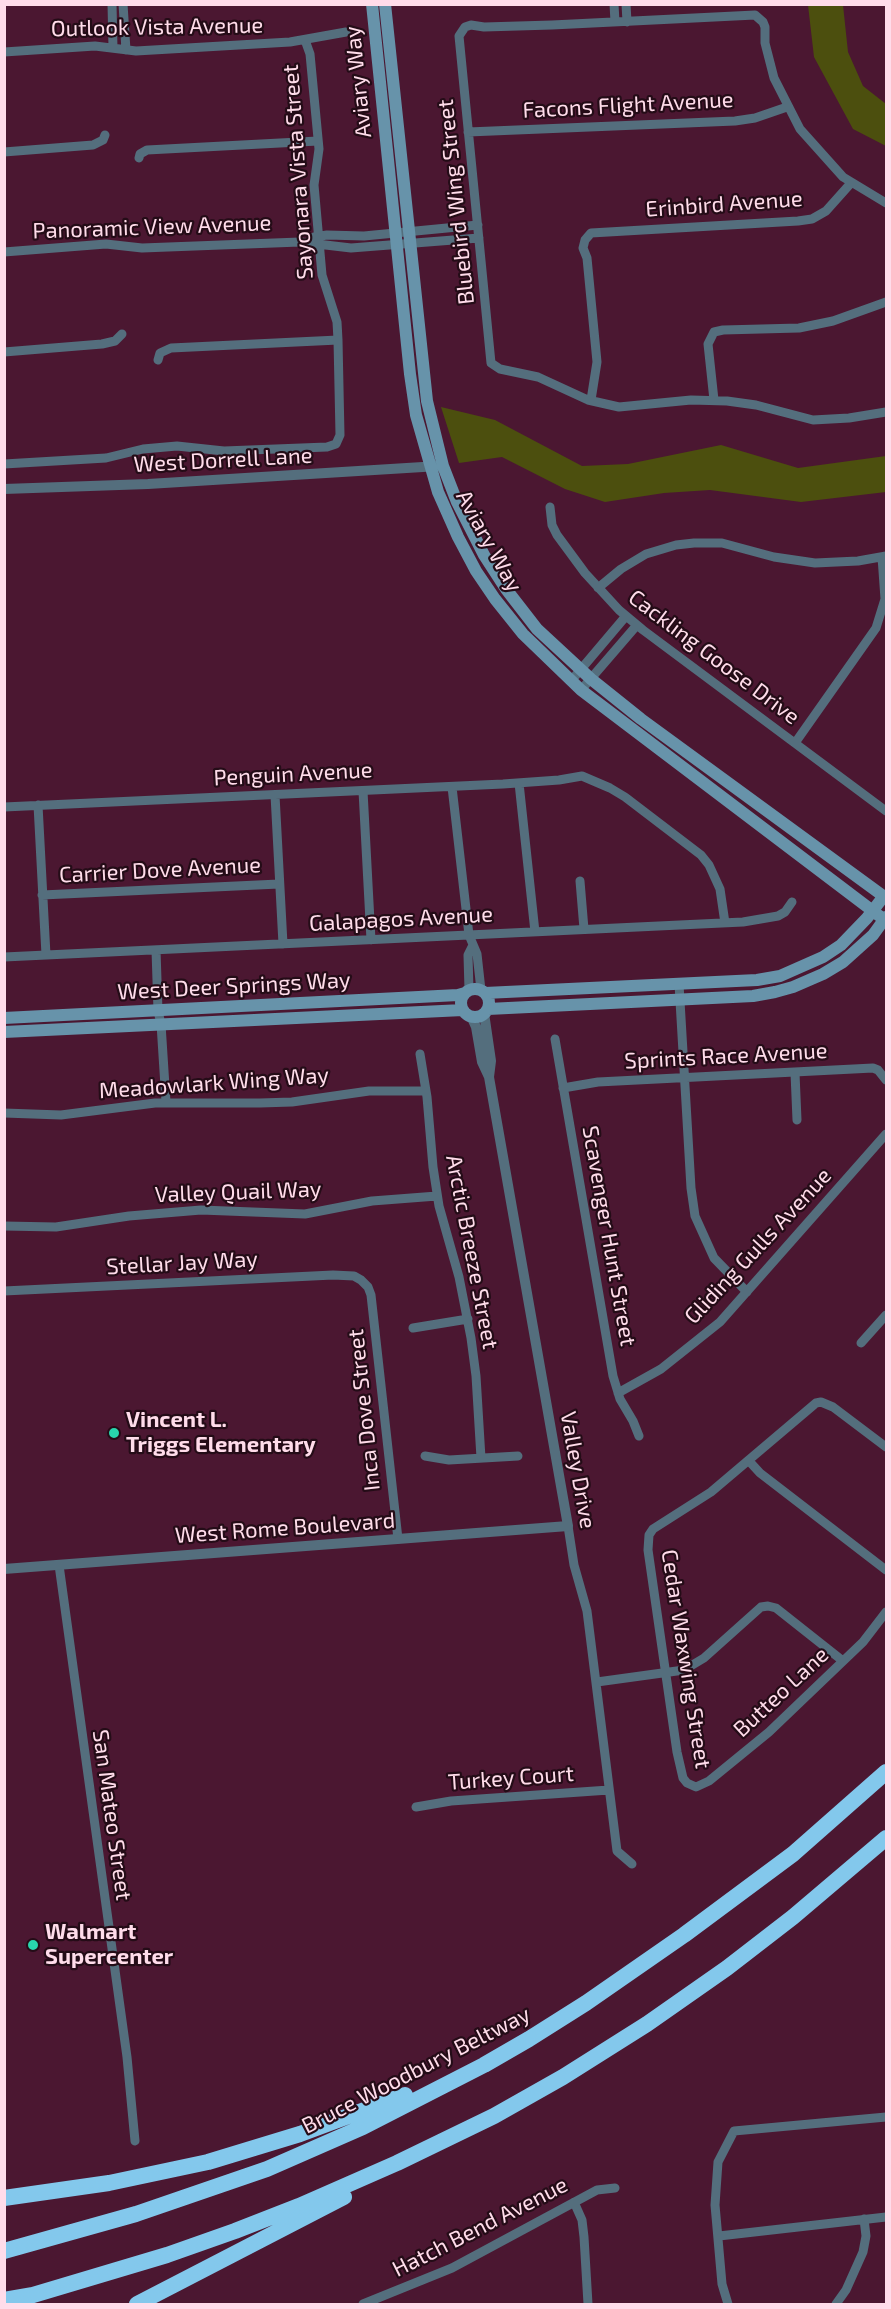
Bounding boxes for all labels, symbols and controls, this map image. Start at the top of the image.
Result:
street label: Outlook Vista Avenue [51,12,263,42]
street label: Aviary Way [339,25,377,139]
street label: Sayonara Vista Street [277,64,319,280]
street label: Facons Flight Avenue [522,86,734,124]
street label: Bluebird Wing Street [432,98,480,306]
street label: Erinbird Avenue [645,185,803,223]
street label: Panoramic View Avenue [32,210,272,244]
street label: West Dorrell Lane [133,442,313,478]
street label: Aviary Way [450,486,528,596]
street label: Cackling Goose Drive [623,584,805,730]
street label: Penguin Avenue [213,757,373,791]
street label: Carrier Dove Avenue [58,852,262,888]
street label: Galapagos Avenue [309,901,493,937]
street label: West Deer Springs Way [117,967,351,1005]
street label: Sprints Race Avenue [624,1037,828,1075]
street label: Meadowlark Wing Way [98,1062,330,1104]
street label: Scavenger Hunt Street [577,1124,641,1348]
street label: Arctic Breeze Street [440,1153,504,1351]
street label: Gliding Gulls Avenue [679,1163,837,1329]
street label: Valley Quail Way [154,1176,322,1208]
street label: Stellar Jay Way [106,1246,258,1280]
street label: Inca Dove Street [342,1328,386,1492]
place label: Vincent L. Triggs Elementary [126,1407,316,1458]
street label: Valley Drive [555,1409,601,1531]
marker: Vincent L. Triggs Elementary [107,1426,121,1440]
street label: West Rome Boulevard [174,1507,396,1549]
street label: Cedar Waxwing Street [656,1547,716,1771]
street label: Butteo Lane [728,1641,834,1743]
street label: San Mateo Street [87,1728,137,1902]
street label: Turkey Court [447,1760,575,1796]
place label: Walmart Supercenter [45,1919,173,1970]
marker: Walmart Supercenter [26,1938,40,1952]
street label: Bruce Woodbury Beltway [297,2001,535,2139]
street label: Hatch Bend Avenue [388,2171,572,2283]

